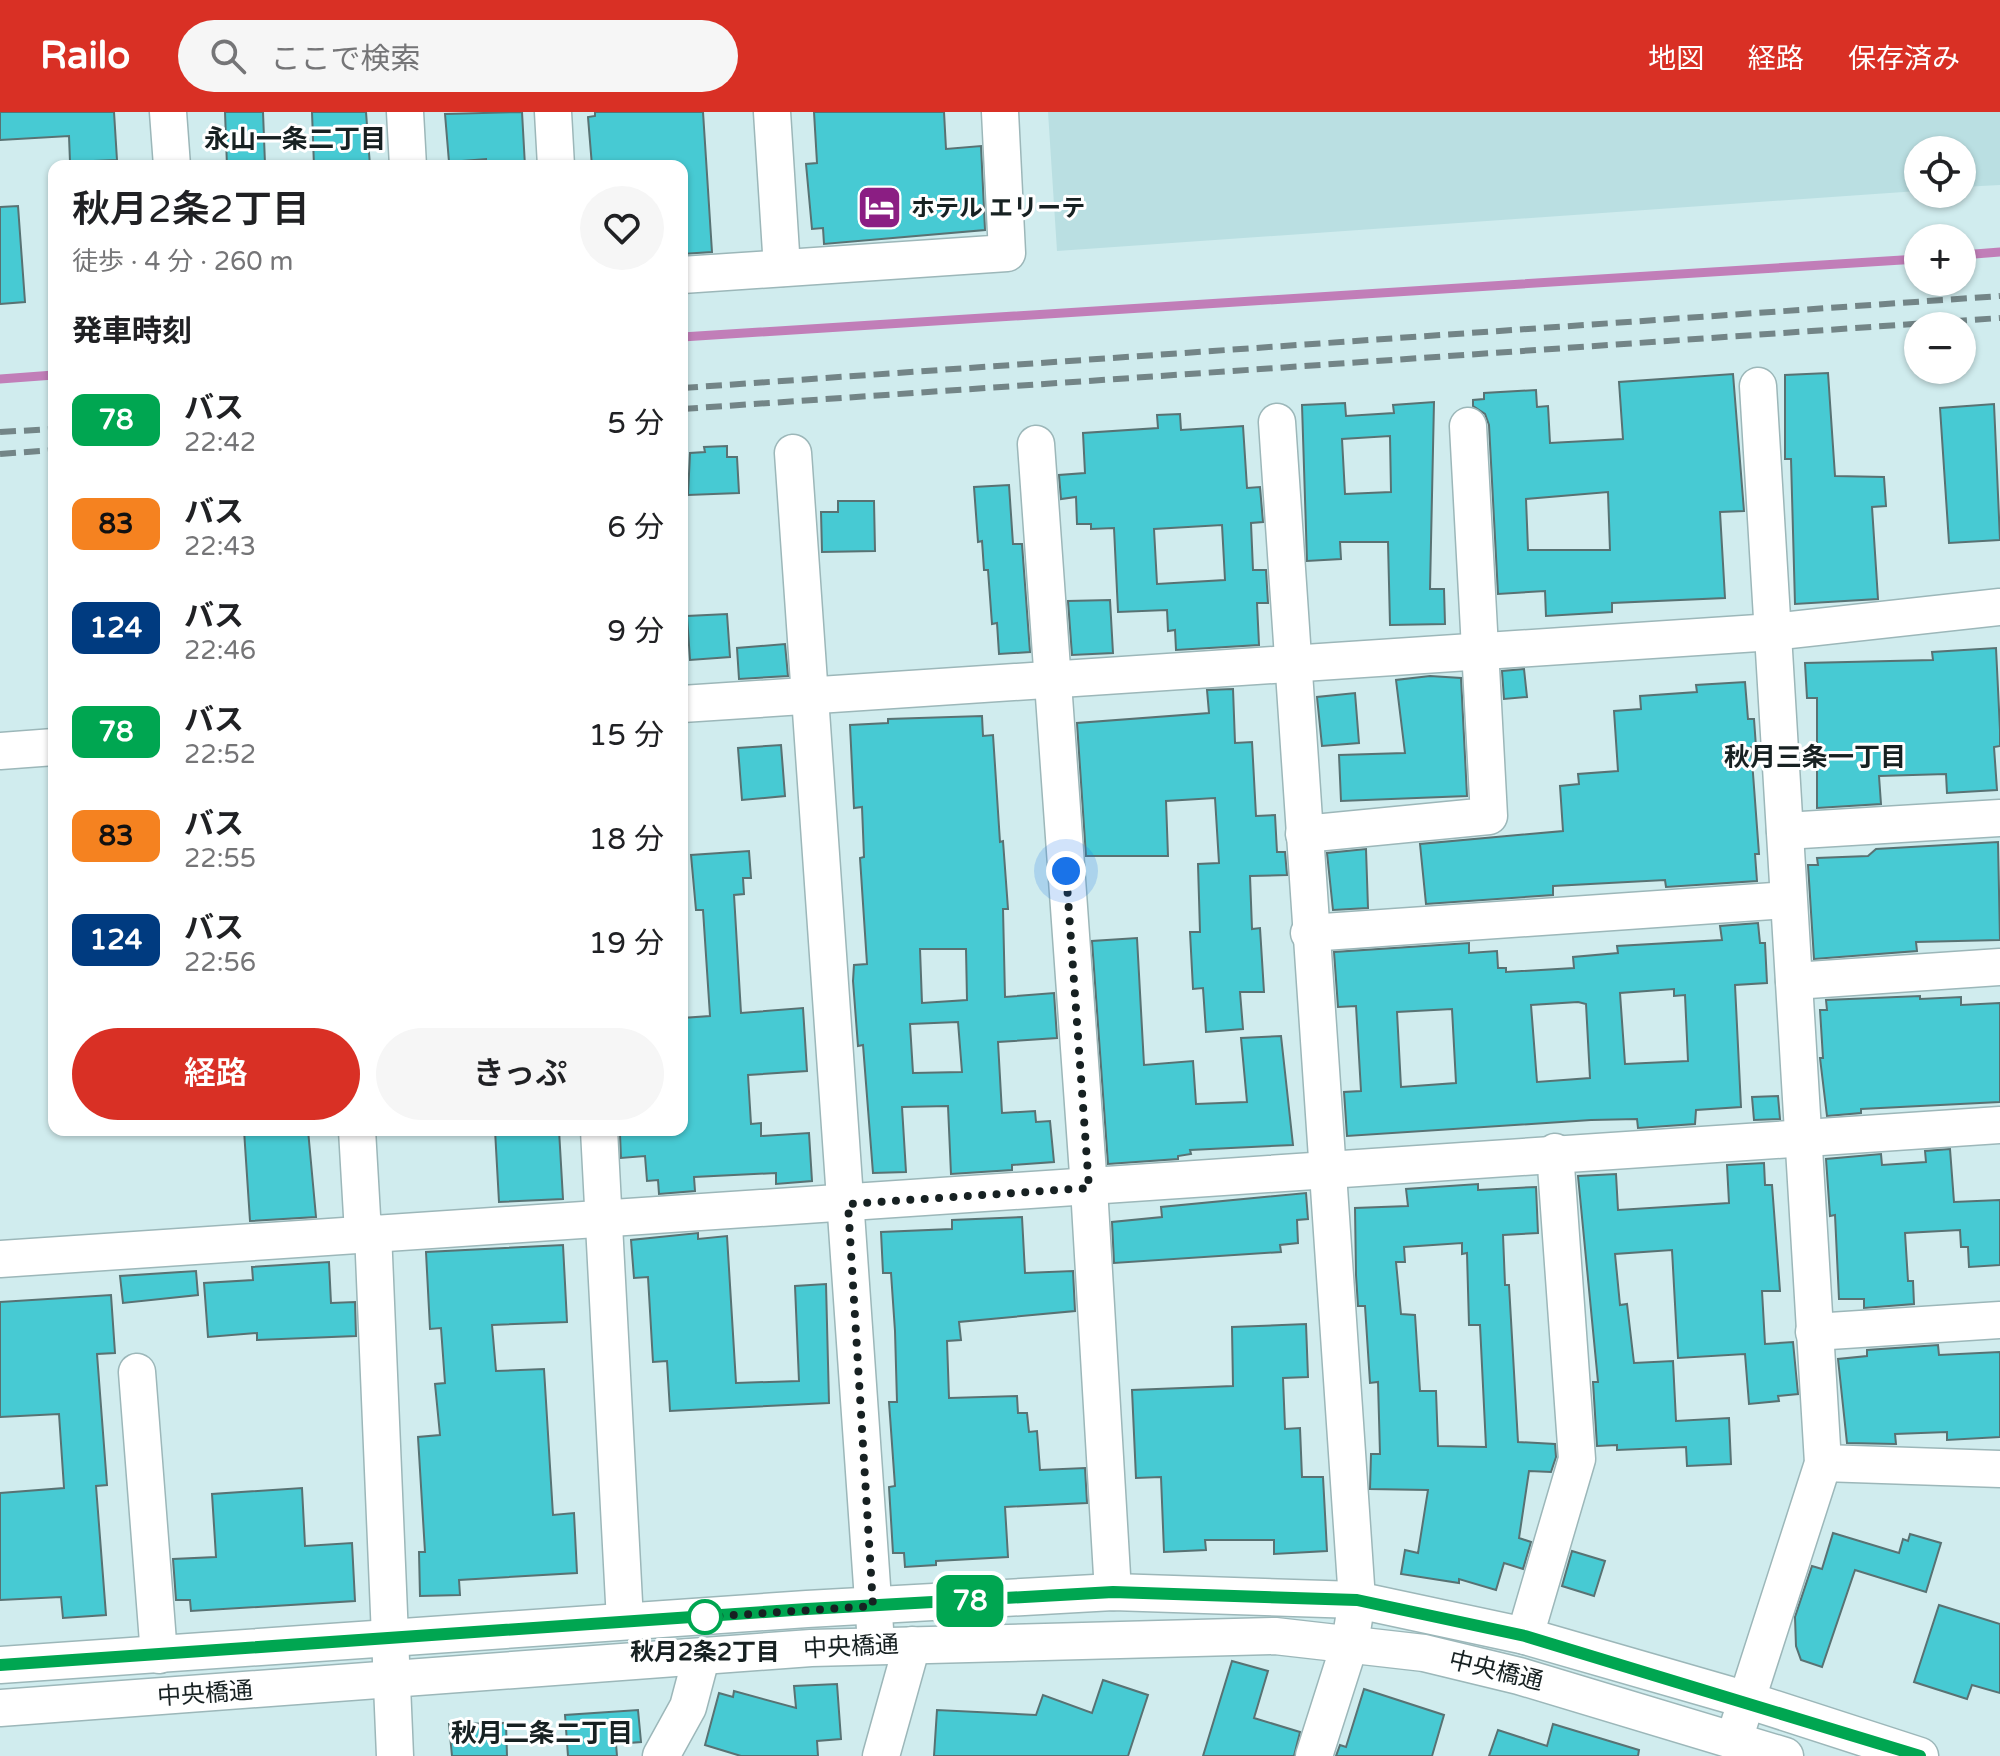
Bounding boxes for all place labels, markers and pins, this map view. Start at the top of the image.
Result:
hotel icon: ホテル エリーテ [856,184,904,232]
place label: ホテル エリーテ [911,194,1085,223]
marker: 秋月2条2丁目 [688,1600,722,1634]
place label: 秋月2条2丁目 [630,1638,780,1667]

